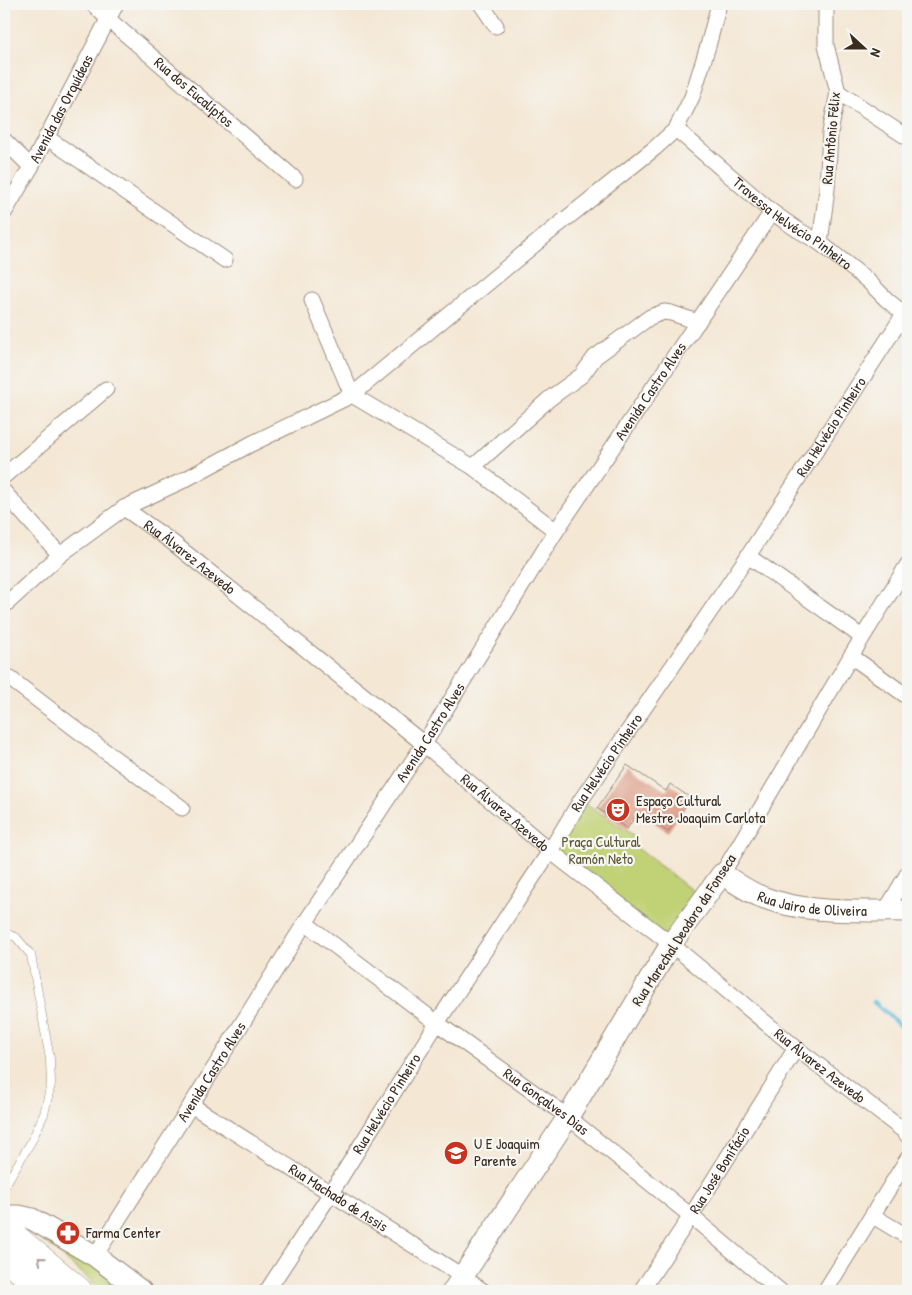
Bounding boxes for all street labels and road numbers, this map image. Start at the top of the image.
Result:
street label: Avenida das Orquídeas [24,50,98,166]
street label: Rua dos Eucalíptos [150,52,238,132]
street label: Rua Antônio Félix [816,91,845,185]
street label: Travessa Helvécio Pinheiro [728,172,857,274]
street label: Avenida Castro Alves [610,338,691,444]
street label: Rua Helvécio Pinheiro [791,373,871,481]
street label: Rua Álvarez Azevedo [140,514,240,599]
street label: Avenida Castro Alves [391,678,470,786]
street label: Rua Helvécio Pinheiro [565,709,647,816]
street label: Rua Álvarez Azevedo [456,769,554,856]
street label: Rua Marechal Deodoro da Fonseca [626,849,741,1010]
street label: Rua Jairo de Oliveira [755,885,867,921]
street label: Avenida Castro Alves [172,1017,251,1126]
street label: Rua Álvarez Azevedo [770,1023,870,1108]
street label: Rua Helvécio Pinheiro [347,1049,425,1158]
street label: Rua Gonçalves Dias [499,1063,594,1140]
street label: Rua José Bonifácio [684,1122,754,1218]
street label: Rua Machado de Assis [285,1158,392,1237]

